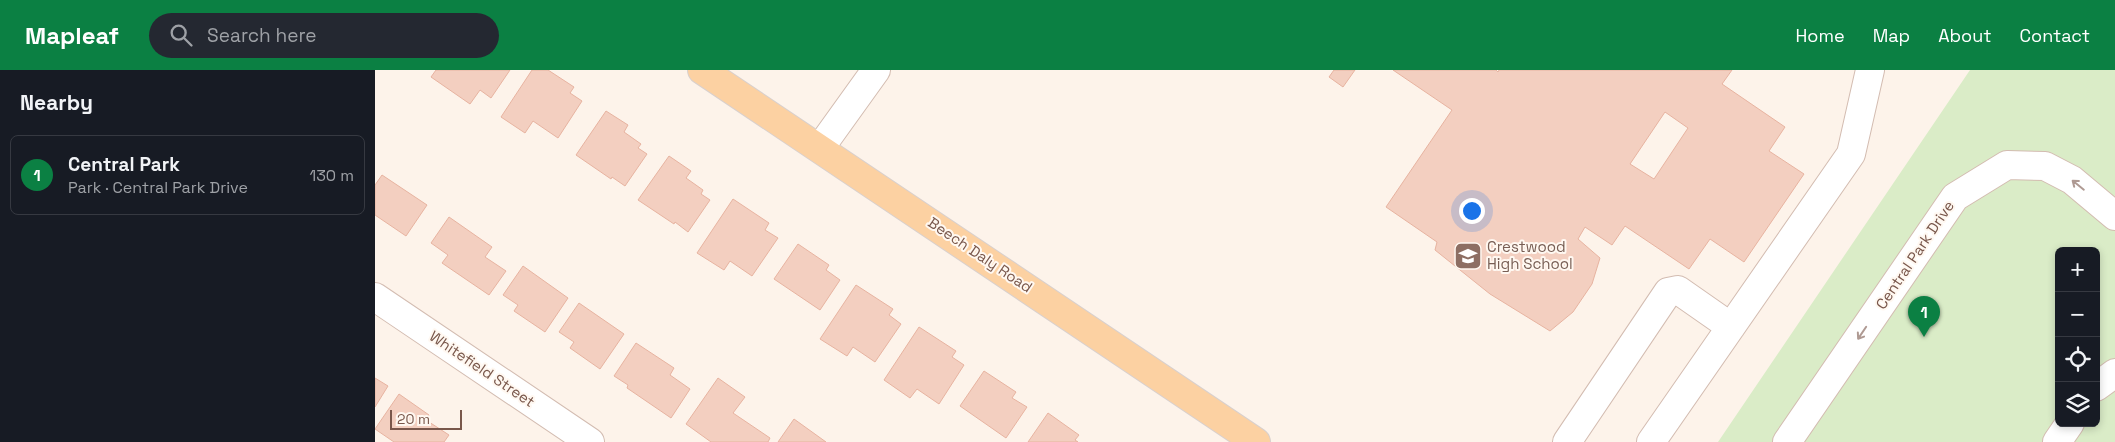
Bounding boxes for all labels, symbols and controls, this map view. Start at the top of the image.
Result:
search box [149,13,499,58]
text: Mapleaf [25,20,119,51]
icon: search [167,21,195,49]
text: Search here [207,23,317,48]
text: Home [1796,24,1845,47]
text: Map [1873,24,1910,47]
text: About [1938,24,1992,47]
text: Contact [2020,24,2090,47]
text: Nearby [20,89,93,116]
text: Central Park [68,152,180,177]
text: 1 [33,165,41,186]
text: 130 m [310,165,354,186]
text: Park · Central Park Drive [68,177,248,198]
one-way arrow [2072,179,2085,190]
street label: Central Park Drive [1871,197,1958,313]
your location [1459,198,1485,224]
street label: Beech Daly Road [924,213,1036,297]
place label: Crestwood High School [1487,237,1573,273]
school or university icon: Crestwood High School [1453,241,1483,271]
map controls [2055,247,2100,427]
button: + [2055,247,2100,292]
button: − [2055,292,2100,337]
pin: 1 [1908,296,1940,337]
street label: Whitefield Street [426,326,539,411]
one-way arrow [1857,326,1867,340]
button: locate [2055,337,2100,382]
button: layers [2055,382,2100,427]
scale bar [390,407,463,430]
text: 20 m [397,410,430,428]

